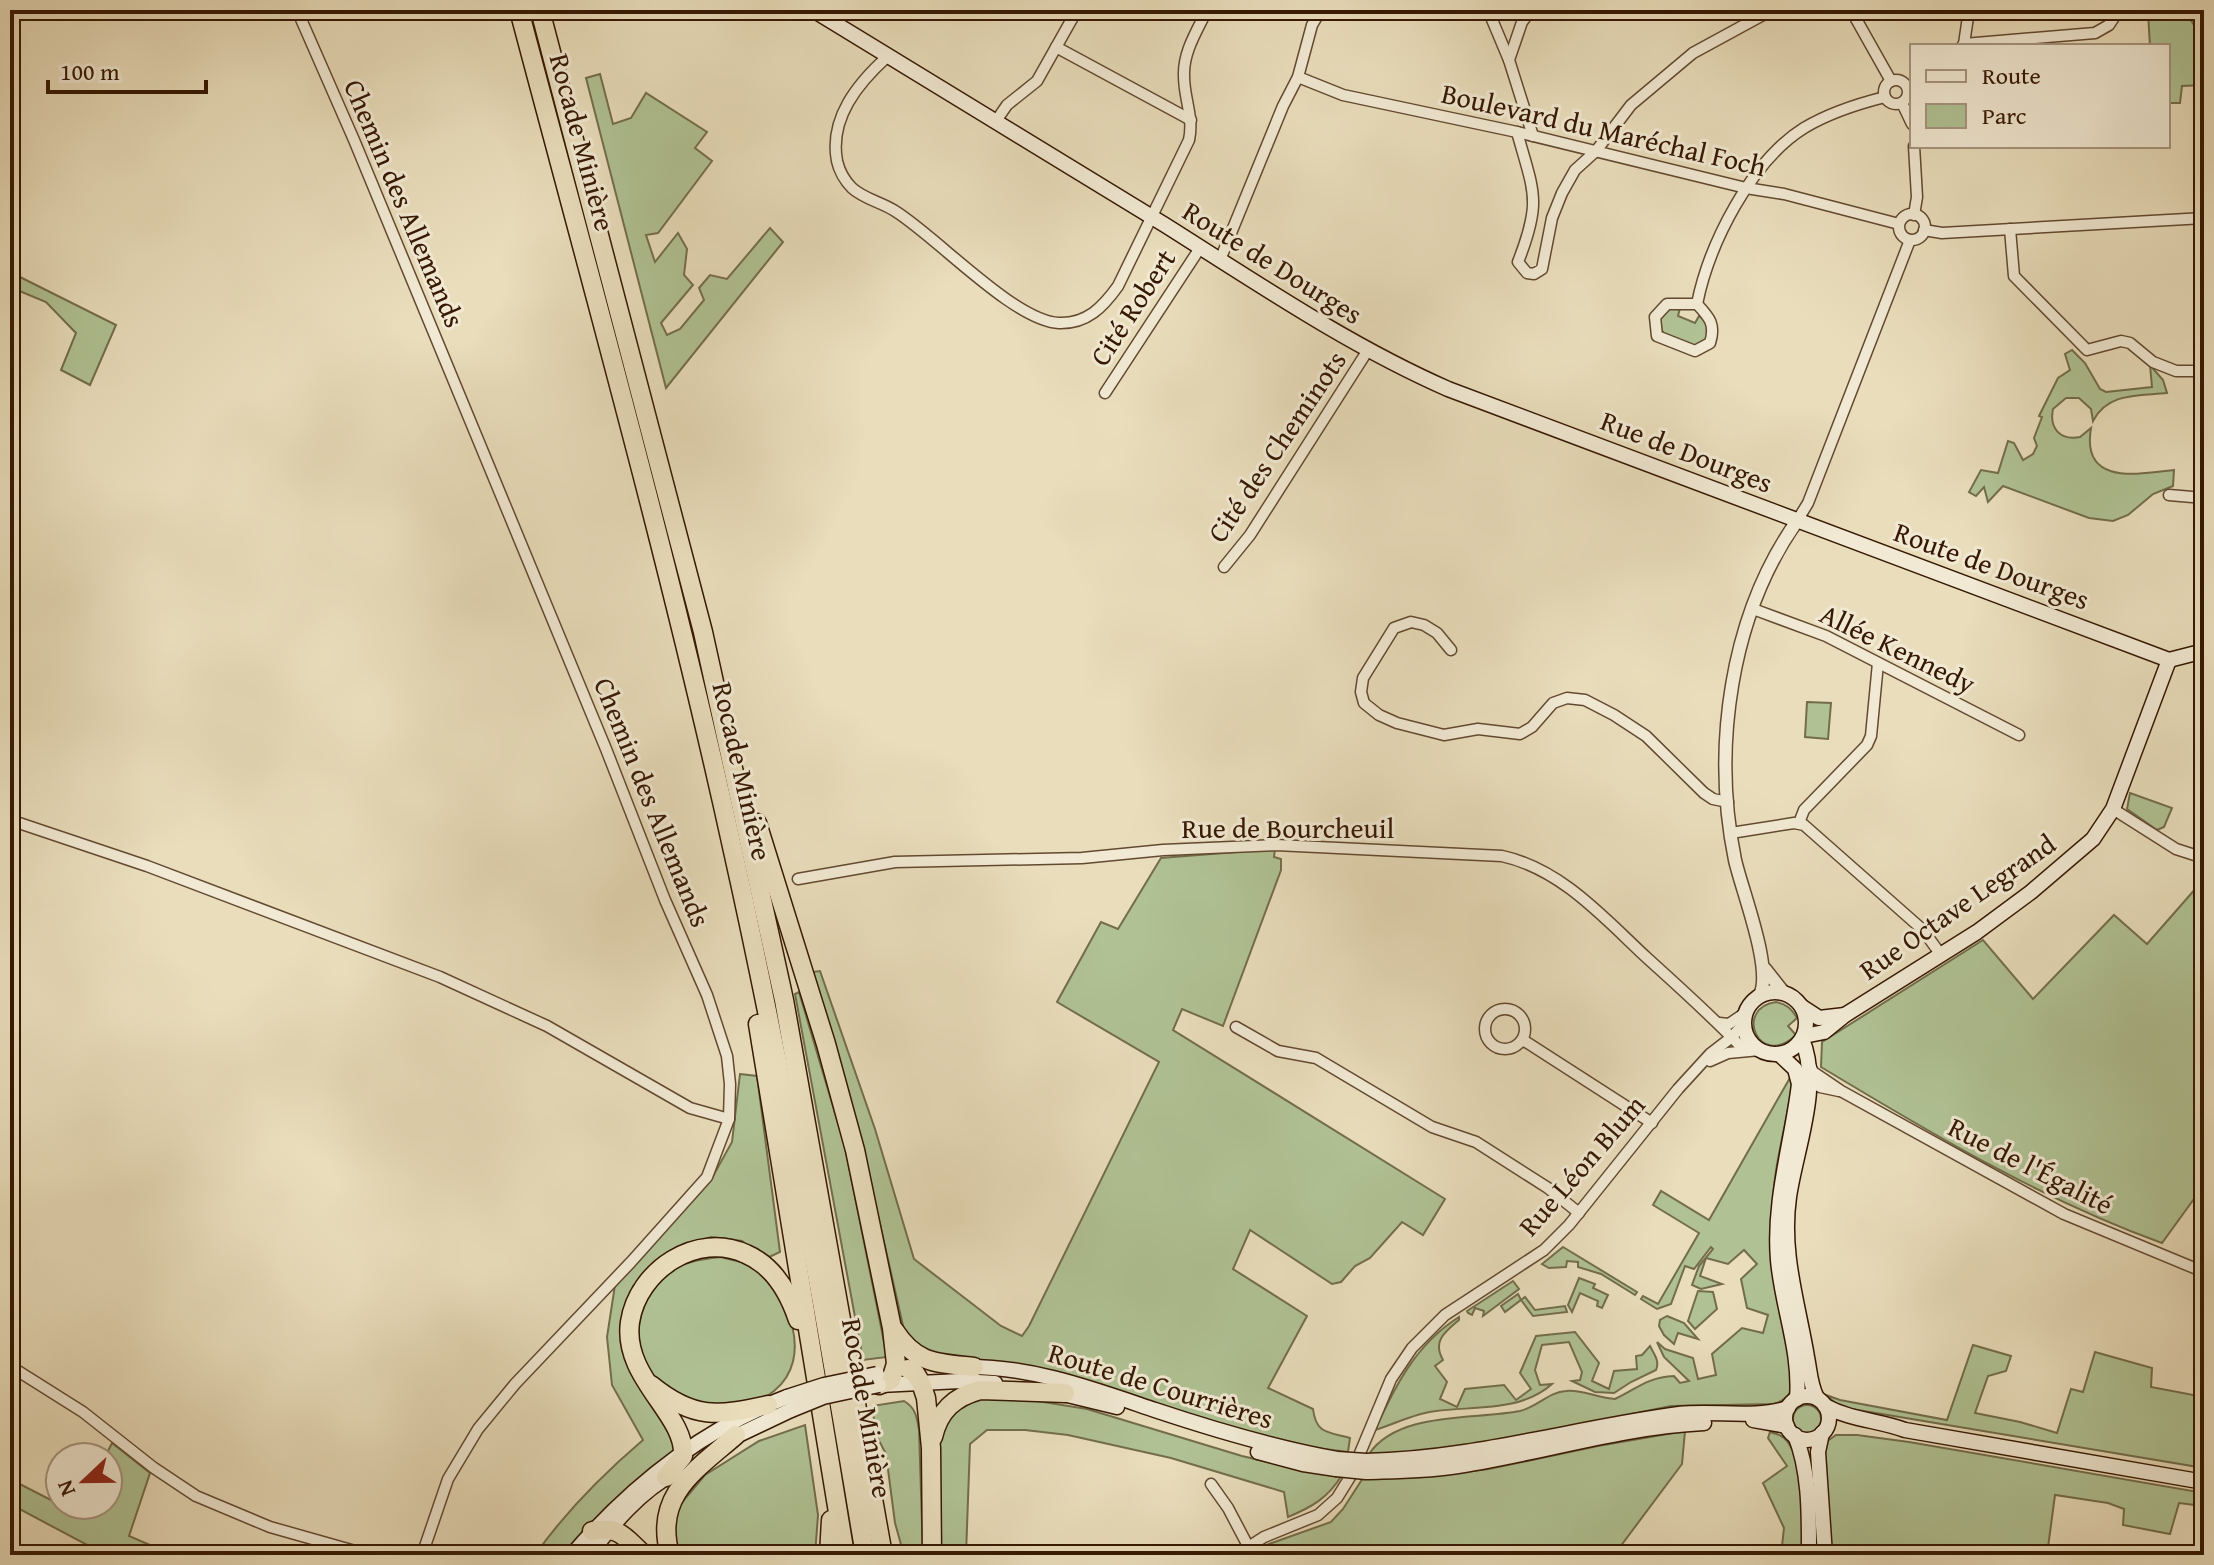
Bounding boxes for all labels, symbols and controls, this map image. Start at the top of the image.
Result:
scale bar [48,44,206,94]
legend [1910,44,2170,148]
street label: Rocade Minière [540,49,626,235]
text: 100 m [60,54,120,89]
text: Route [1982,58,2041,93]
street label: Boulevard du Maréchal Foch [1438,72,1771,186]
street label: Chemin des Allemands [334,73,476,333]
text: Parc [1982,98,2027,133]
street label: Route de Dourges [1175,190,1371,334]
street label: Cité Robert [1079,241,1185,373]
street label: Cité des Cheminots [1197,342,1355,550]
street label: Rue de Dourges [1595,399,1779,503]
street label: Route de Dourges [1889,511,2095,619]
street label: Allée Kennedy [1813,593,1983,703]
street label: Chemin des Allemands [584,671,722,933]
street label: Rocade Minière [703,678,783,864]
street label: Rue de Bourcheuil [1182,807,1395,848]
street label: Rue Octave Legrand [1851,823,2063,989]
street label: Rue Léon Blum [1508,1085,1654,1245]
street label: Rue de l'Égalité [1942,1106,2120,1224]
street label: Rocade Minière [832,1315,904,1501]
street label: Route de Courrières [1044,1331,1278,1439]
north arrow [44,1441,124,1521]
text: N [48,1475,83,1501]

